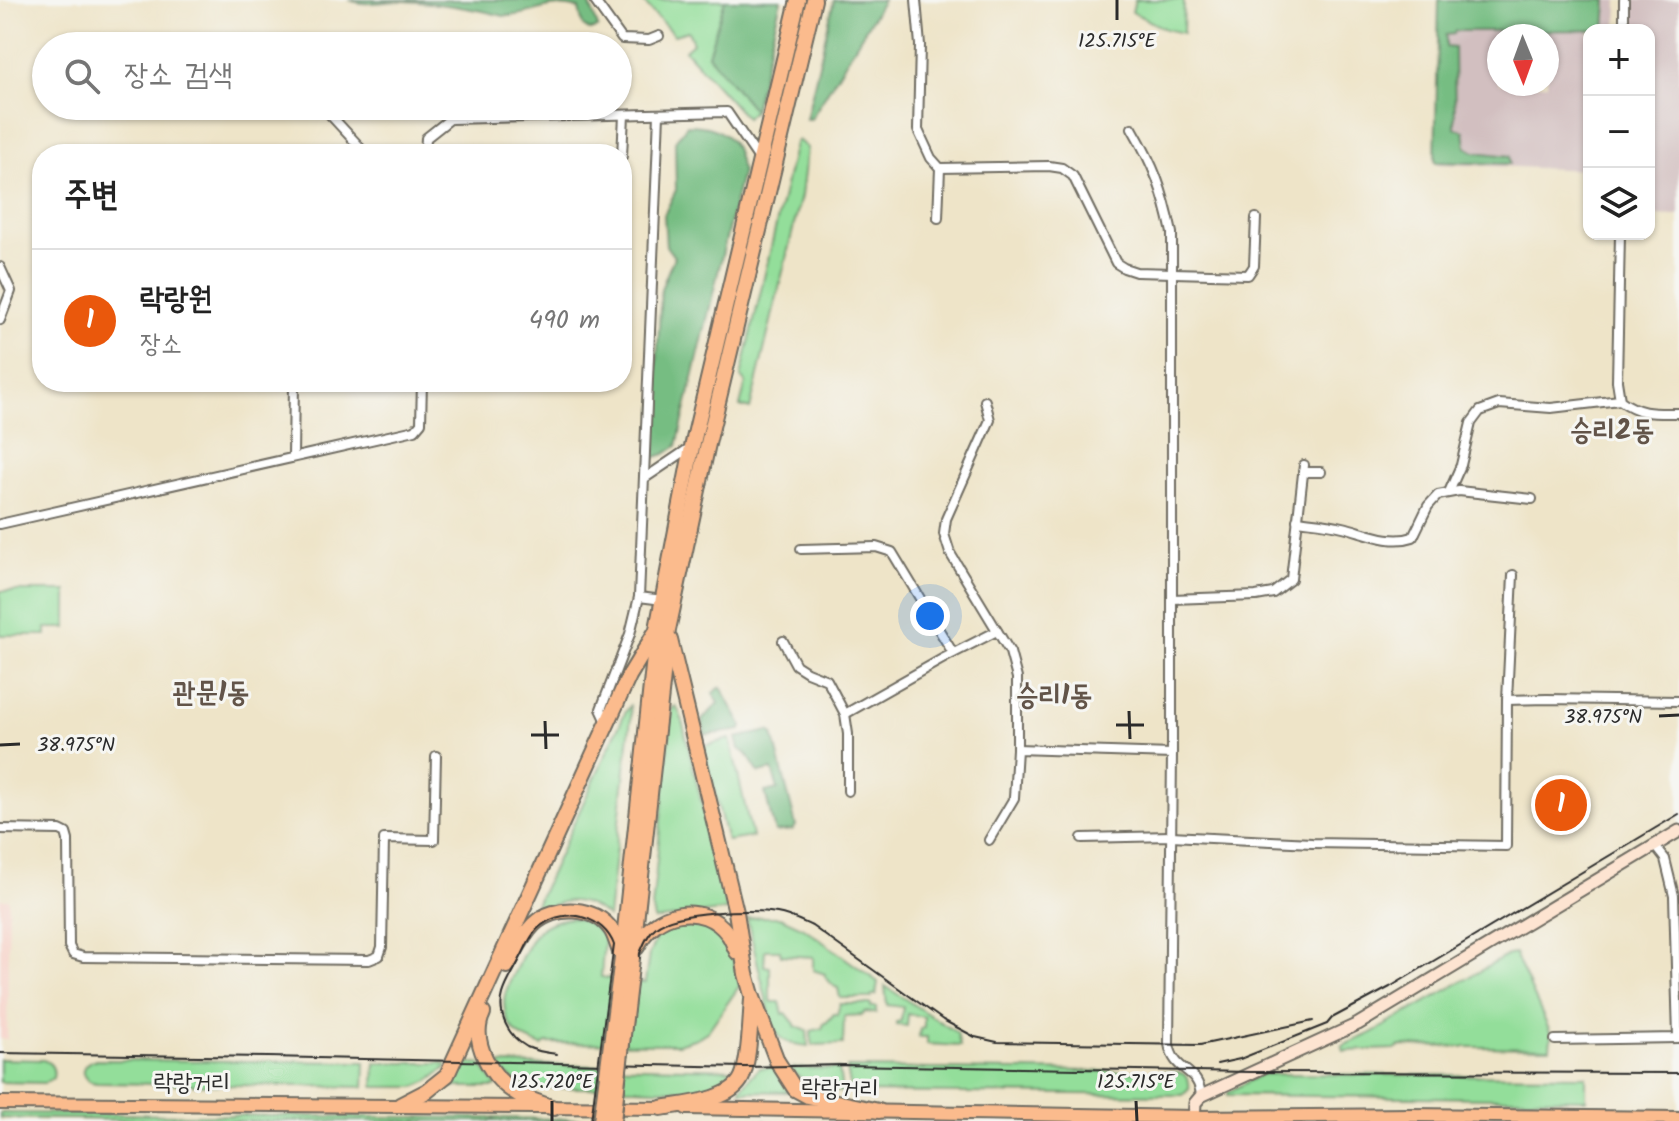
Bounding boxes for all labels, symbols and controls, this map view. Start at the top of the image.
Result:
north arrow [1487,24,1559,96]
map controls [1583,24,1655,240]
button: + [1583,24,1655,96]
text: 125.715°E [1078,26,1157,58]
search box [32,32,632,120]
text: 장소 검색 [124,52,233,100]
icon: search [60,54,104,98]
button: − [1583,96,1655,168]
button: layers [1583,168,1655,240]
text: 주변 [64,169,119,223]
text: 락랑원 [140,276,212,324]
text: 1 [86,300,94,342]
text: 490 m [529,300,600,342]
text: 장소 [140,324,182,366]
district label: 승리2동 [1570,409,1654,454]
your location [910,596,950,636]
district label: 관문1동 [173,671,249,716]
district label: 승리1동 [1016,674,1092,719]
text: 38.975°N [1564,702,1642,734]
text: 38.975°N [37,730,115,762]
pin: 1 [1535,775,1587,835]
street label: 락랑거리 [153,1064,231,1103]
text: 125.720°E [511,1067,595,1099]
text: 125.715°E [1097,1067,1176,1099]
street label: 락랑거리 [801,1069,879,1110]

